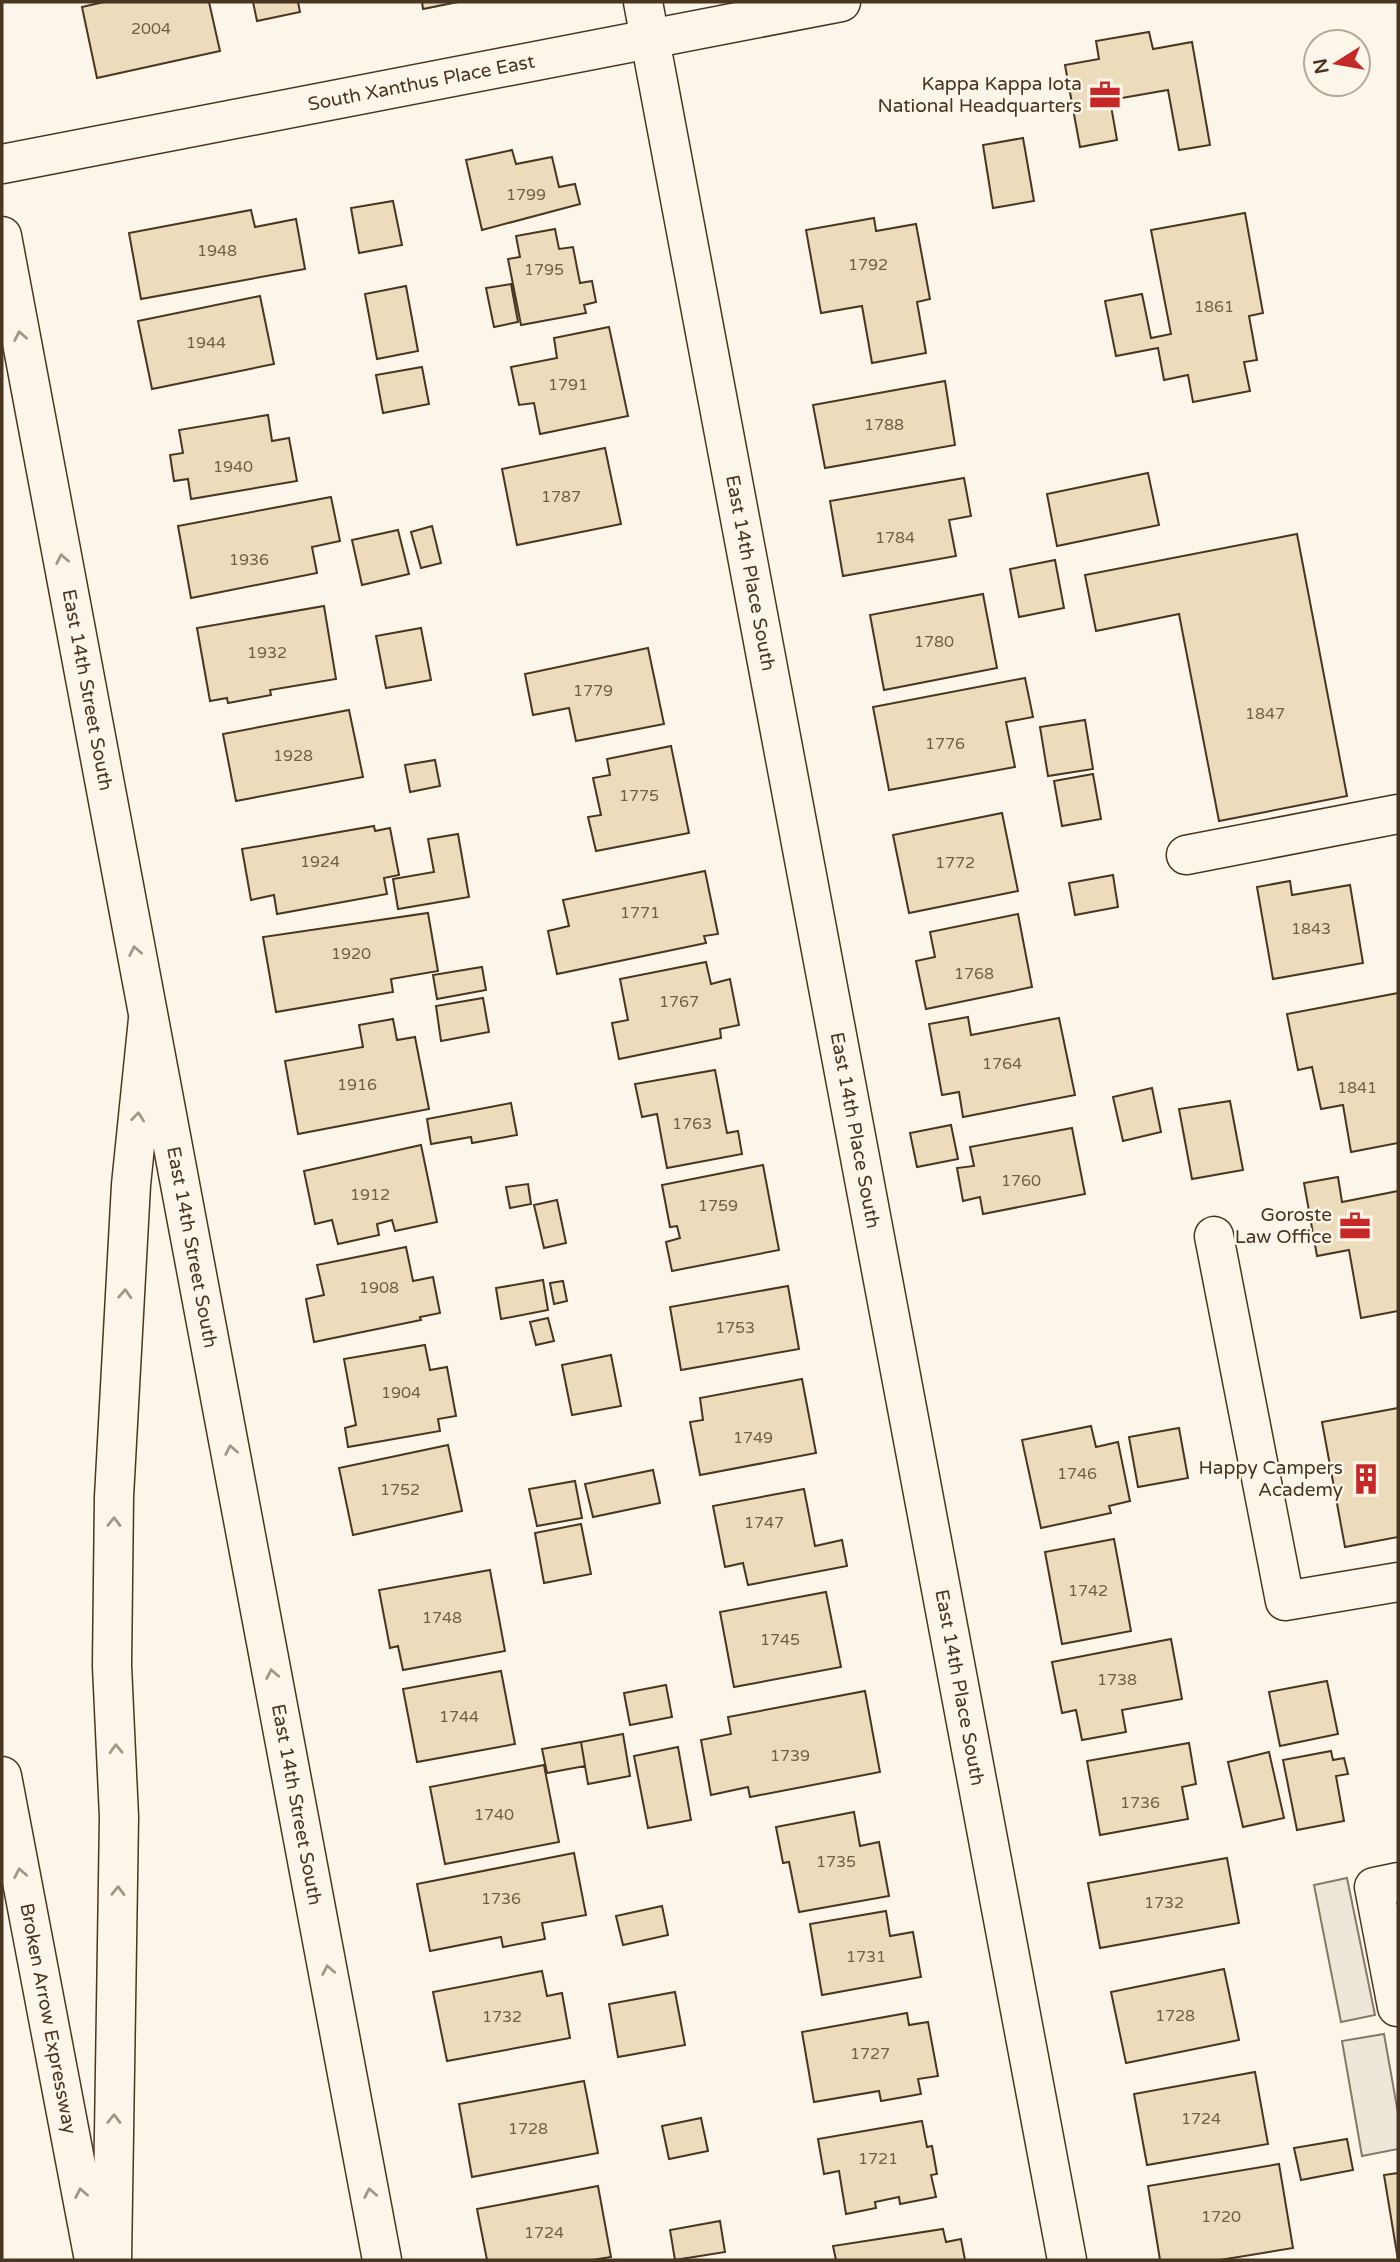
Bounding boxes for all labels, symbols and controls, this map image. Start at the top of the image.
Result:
house number: 2004 [131,19,171,39]
north arrow [1302,28,1372,98]
street label: South Xanthus Place East [306,50,537,116]
text: N [1309,56,1334,76]
place label: Kappa Kappa Iota National Headquarters [878,73,1082,117]
office icon: Kappa Kappa Iota National Headquarters [1088,78,1122,112]
house number: 1799 [506,185,546,205]
house number: 1948 [197,241,237,261]
house number: 1792 [848,255,888,275]
house number: 1795 [524,260,564,280]
house number: 1861 [1194,297,1234,317]
one-way arrow [14,330,29,342]
house number: 1944 [186,333,226,353]
house number: 1791 [548,375,588,395]
house number: 1788 [864,415,904,435]
house number: 1940 [213,457,253,477]
street label: East 14th Place South [721,473,779,673]
house number: 1787 [541,487,581,507]
house number: 1784 [875,528,915,548]
house number: 1936 [229,550,269,570]
one-way arrow [55,553,70,565]
street label: East 14th Street South [58,587,117,793]
house number: 1780 [914,632,954,652]
house number: 1932 [247,643,287,663]
house number: 1779 [573,681,613,701]
house number: 1847 [1245,704,1285,724]
house number: 1776 [925,734,965,754]
house number: 1928 [273,746,313,766]
house number: 1775 [619,786,659,806]
house number: 1924 [300,852,340,872]
house number: 1772 [935,853,975,873]
house number: 1771 [620,903,660,923]
house number: 1843 [1291,919,1331,939]
house number: 1920 [331,944,371,964]
one-way arrow [129,946,144,958]
house number: 1768 [954,964,994,984]
house number: 1767 [659,992,699,1012]
street label: East 14th Place South [826,1030,884,1230]
house number: 1764 [982,1054,1022,1074]
house number: 1916 [337,1075,377,1095]
house number: 1841 [1337,1078,1377,1098]
one-way arrow [130,1112,145,1123]
house number: 1763 [672,1114,712,1134]
street label: East 14th Street South [162,1145,222,1350]
house number: 1760 [1001,1171,1041,1191]
house number: 1912 [350,1185,390,1205]
house number: 1759 [698,1196,738,1216]
place label: Goroste Law Office [1235,1204,1332,1248]
office icon: Goroste Law Office [1338,1209,1372,1243]
house number: 1908 [359,1278,399,1298]
one-way arrow [117,1289,132,1300]
house number: 1753 [715,1318,755,1338]
house number: 1904 [381,1383,421,1403]
house number: 1749 [733,1428,773,1448]
one-way arrow [224,1444,239,1456]
place label: Happy Campers Academy [1199,1457,1343,1501]
building icon: Happy Campers Academy [1349,1462,1383,1496]
house number: 1746 [1057,1464,1097,1484]
house number: 1752 [380,1480,420,1500]
house number: 1747 [744,1513,784,1533]
one-way arrow [106,1516,122,1526]
house number: 1742 [1068,1581,1108,1601]
street label: East 14th Place South [930,1588,989,1787]
house number: 1748 [422,1608,462,1628]
house number: 1745 [760,1630,800,1650]
one-way arrow [266,1668,281,1680]
house number: 1738 [1097,1670,1137,1690]
street label: East 14th Street South [267,1702,326,1907]
house number: 1744 [439,1707,479,1727]
one-way arrow [108,1743,123,1754]
house number: 1739 [770,1746,810,1766]
house number: 1736 [1120,1793,1160,1813]
house number: 1740 [474,1805,514,1825]
house number: 1735 [816,1852,856,1872]
one-way arrow [14,1867,29,1879]
one-way arrow [110,1885,125,1896]
house number: 1736 [481,1889,521,1909]
house number: 1732 [1144,1893,1184,1913]
street label: Broken Arrow Expressway [15,1901,81,2136]
house number: 1731 [846,1947,886,1967]
one-way arrow [321,1964,336,1976]
house number: 1728 [1155,2006,1195,2026]
house number: 1732 [482,2007,522,2027]
house number: 1727 [850,2044,890,2064]
house number: 1724 [1181,2109,1221,2129]
one-way arrow [107,2113,122,2124]
house number: 1728 [508,2119,548,2139]
house number: 1721 [858,2149,898,2169]
one-way arrow [74,2187,89,2199]
one-way arrow [363,2187,378,2199]
house number: 1720 [1201,2207,1241,2227]
house number: 1724 [524,2223,564,2243]

